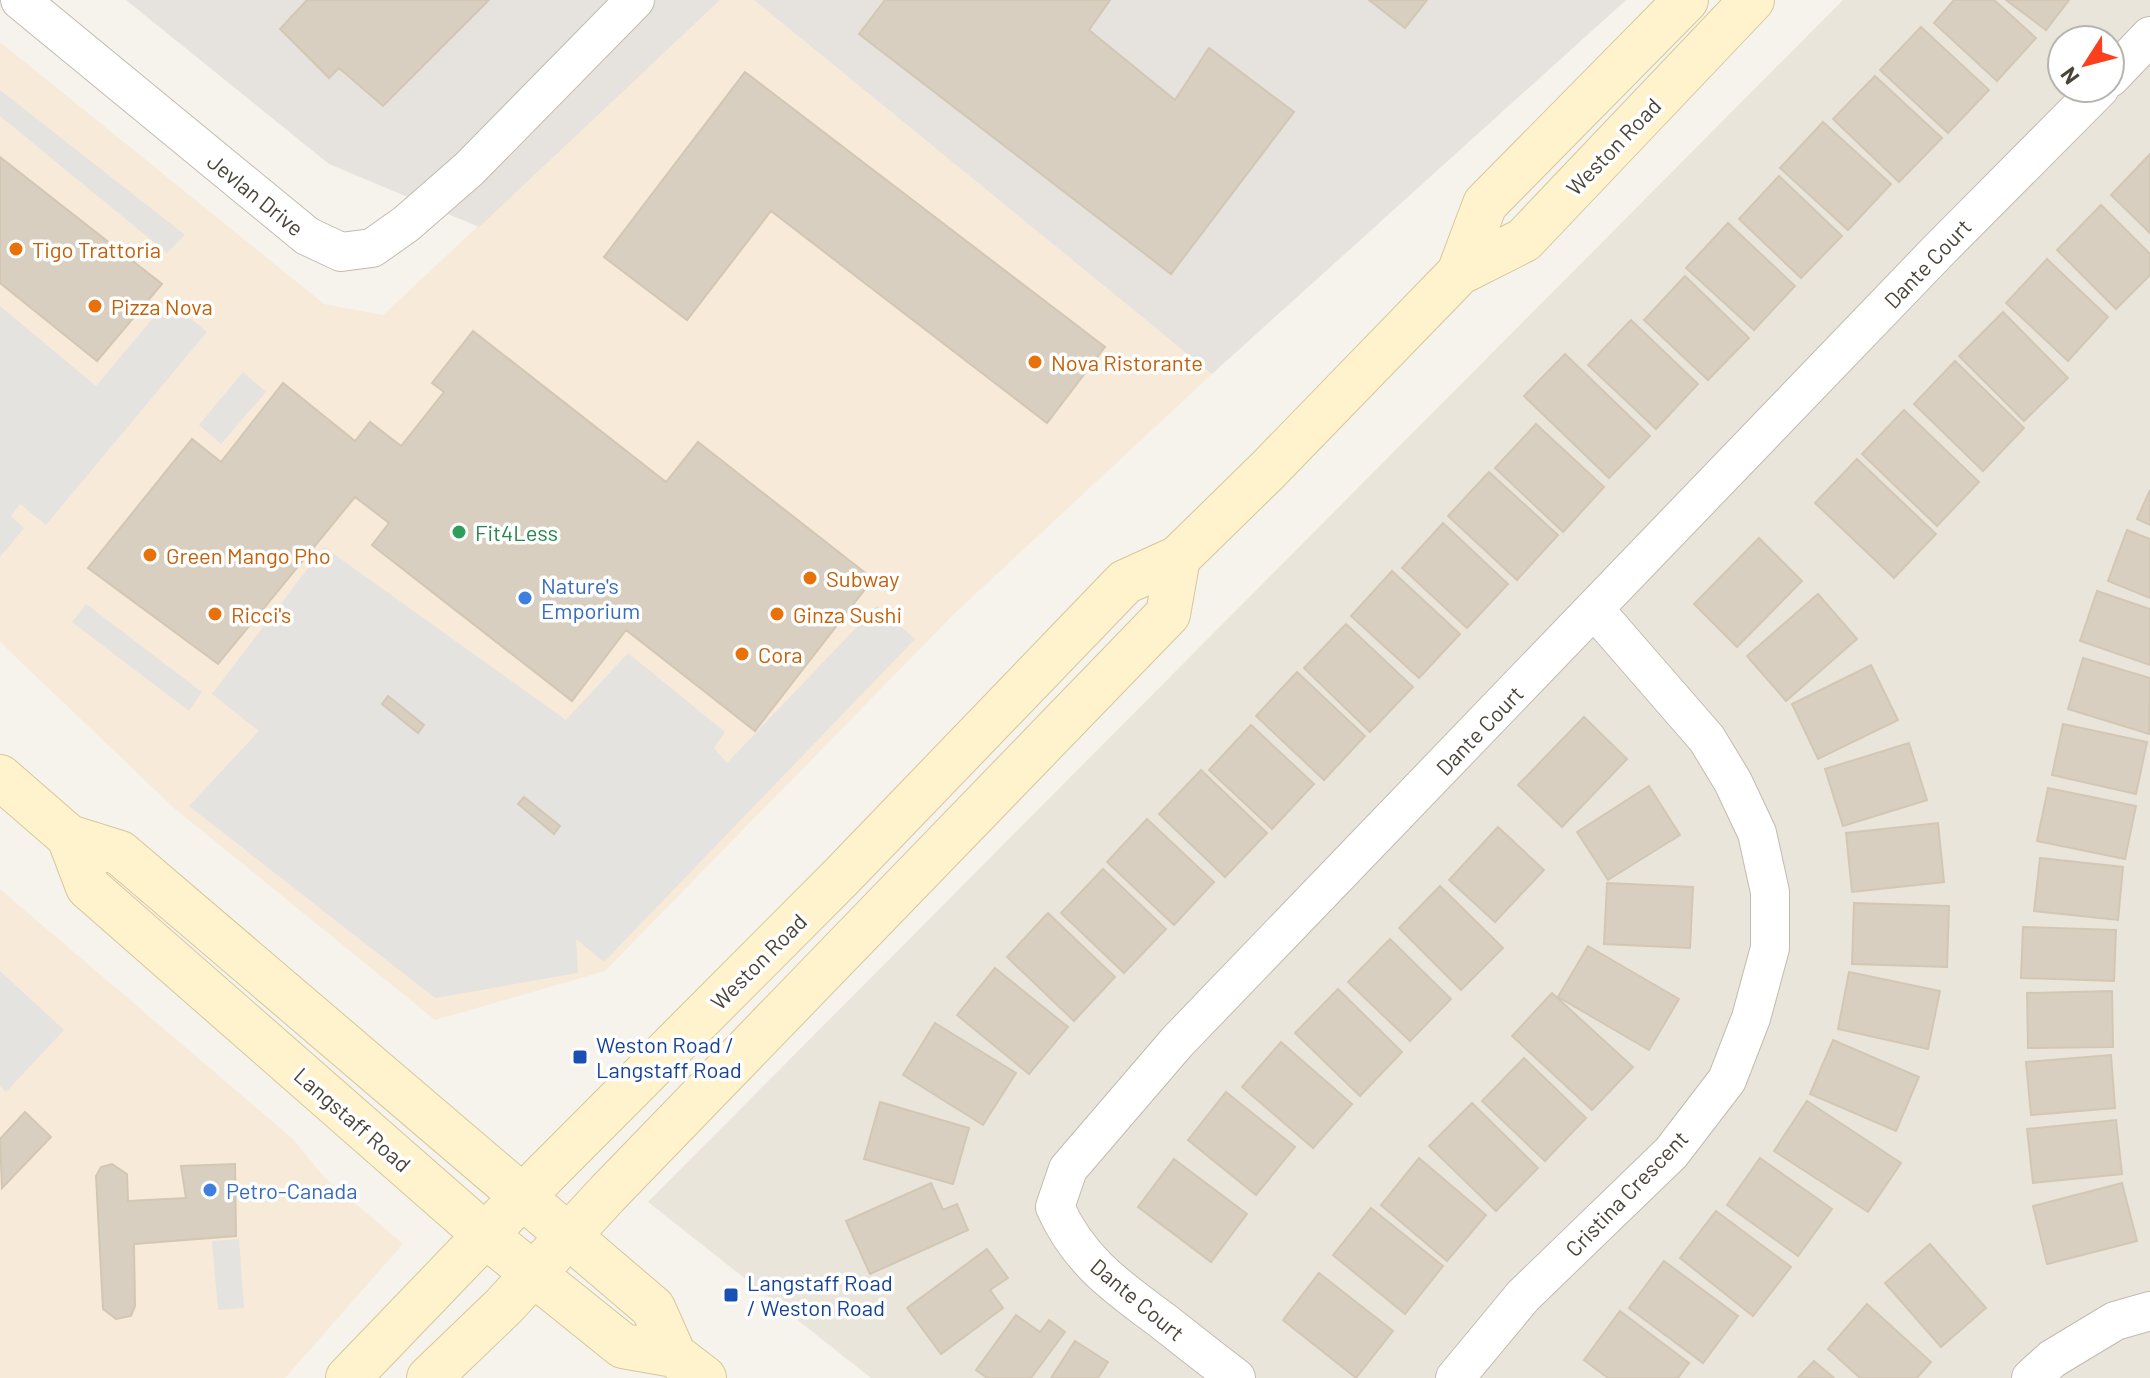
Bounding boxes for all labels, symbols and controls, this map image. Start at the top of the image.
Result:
north arrow [2046,24,2126,104]
text: N [2054,63,2084,90]
street label: Weston Road [1560,92,1666,200]
street label: Jevlan Drive [203,147,309,241]
street label: Dante Court [1878,213,1976,313]
place label: Tigo Trattoria [32,236,161,262]
marker: Tigo Trattoria [7,240,25,258]
place label: Pizza Nova [111,293,213,319]
marker: Pizza Nova [86,297,104,315]
place label: Nova Ristorante [1051,349,1203,375]
marker: Nova Ristorante [1026,353,1044,371]
place label: Fit4Less [475,519,558,545]
marker: Fit4Less [450,523,468,541]
place label: Green Mango Pho [166,542,331,568]
marker: Green Mango Pho [141,546,159,564]
place label: Subway [826,565,899,591]
marker: Subway [801,569,819,587]
place label: Nature's Emporium [541,572,640,623]
marker: Nature's Emporium [516,589,534,607]
place label: Ricci's [231,601,291,627]
place label: Ginza Sushi [793,601,902,627]
marker: Ricci's [206,605,224,623]
marker: Ginza Sushi [768,605,786,623]
place label: Cora [758,641,803,667]
marker: Cora [733,645,751,663]
street label: Dante Court [1430,680,1528,780]
street label: Weston Road [705,908,811,1014]
place label: Weston Road / Langstaff Road [596,1031,742,1082]
marker: Weston Road / Langstaff Road [571,1048,589,1066]
street label: Langstaff Road [290,1061,416,1177]
street label: Cristina Crescent [1559,1125,1693,1261]
place label: Petro-Canada [226,1177,358,1203]
marker: Petro-Canada [201,1181,219,1199]
street label: Dante Court [1086,1252,1190,1346]
place label: Langstaff Road / Weston Road [747,1269,893,1320]
marker: Langstaff Road / Weston Road [722,1286,740,1304]

